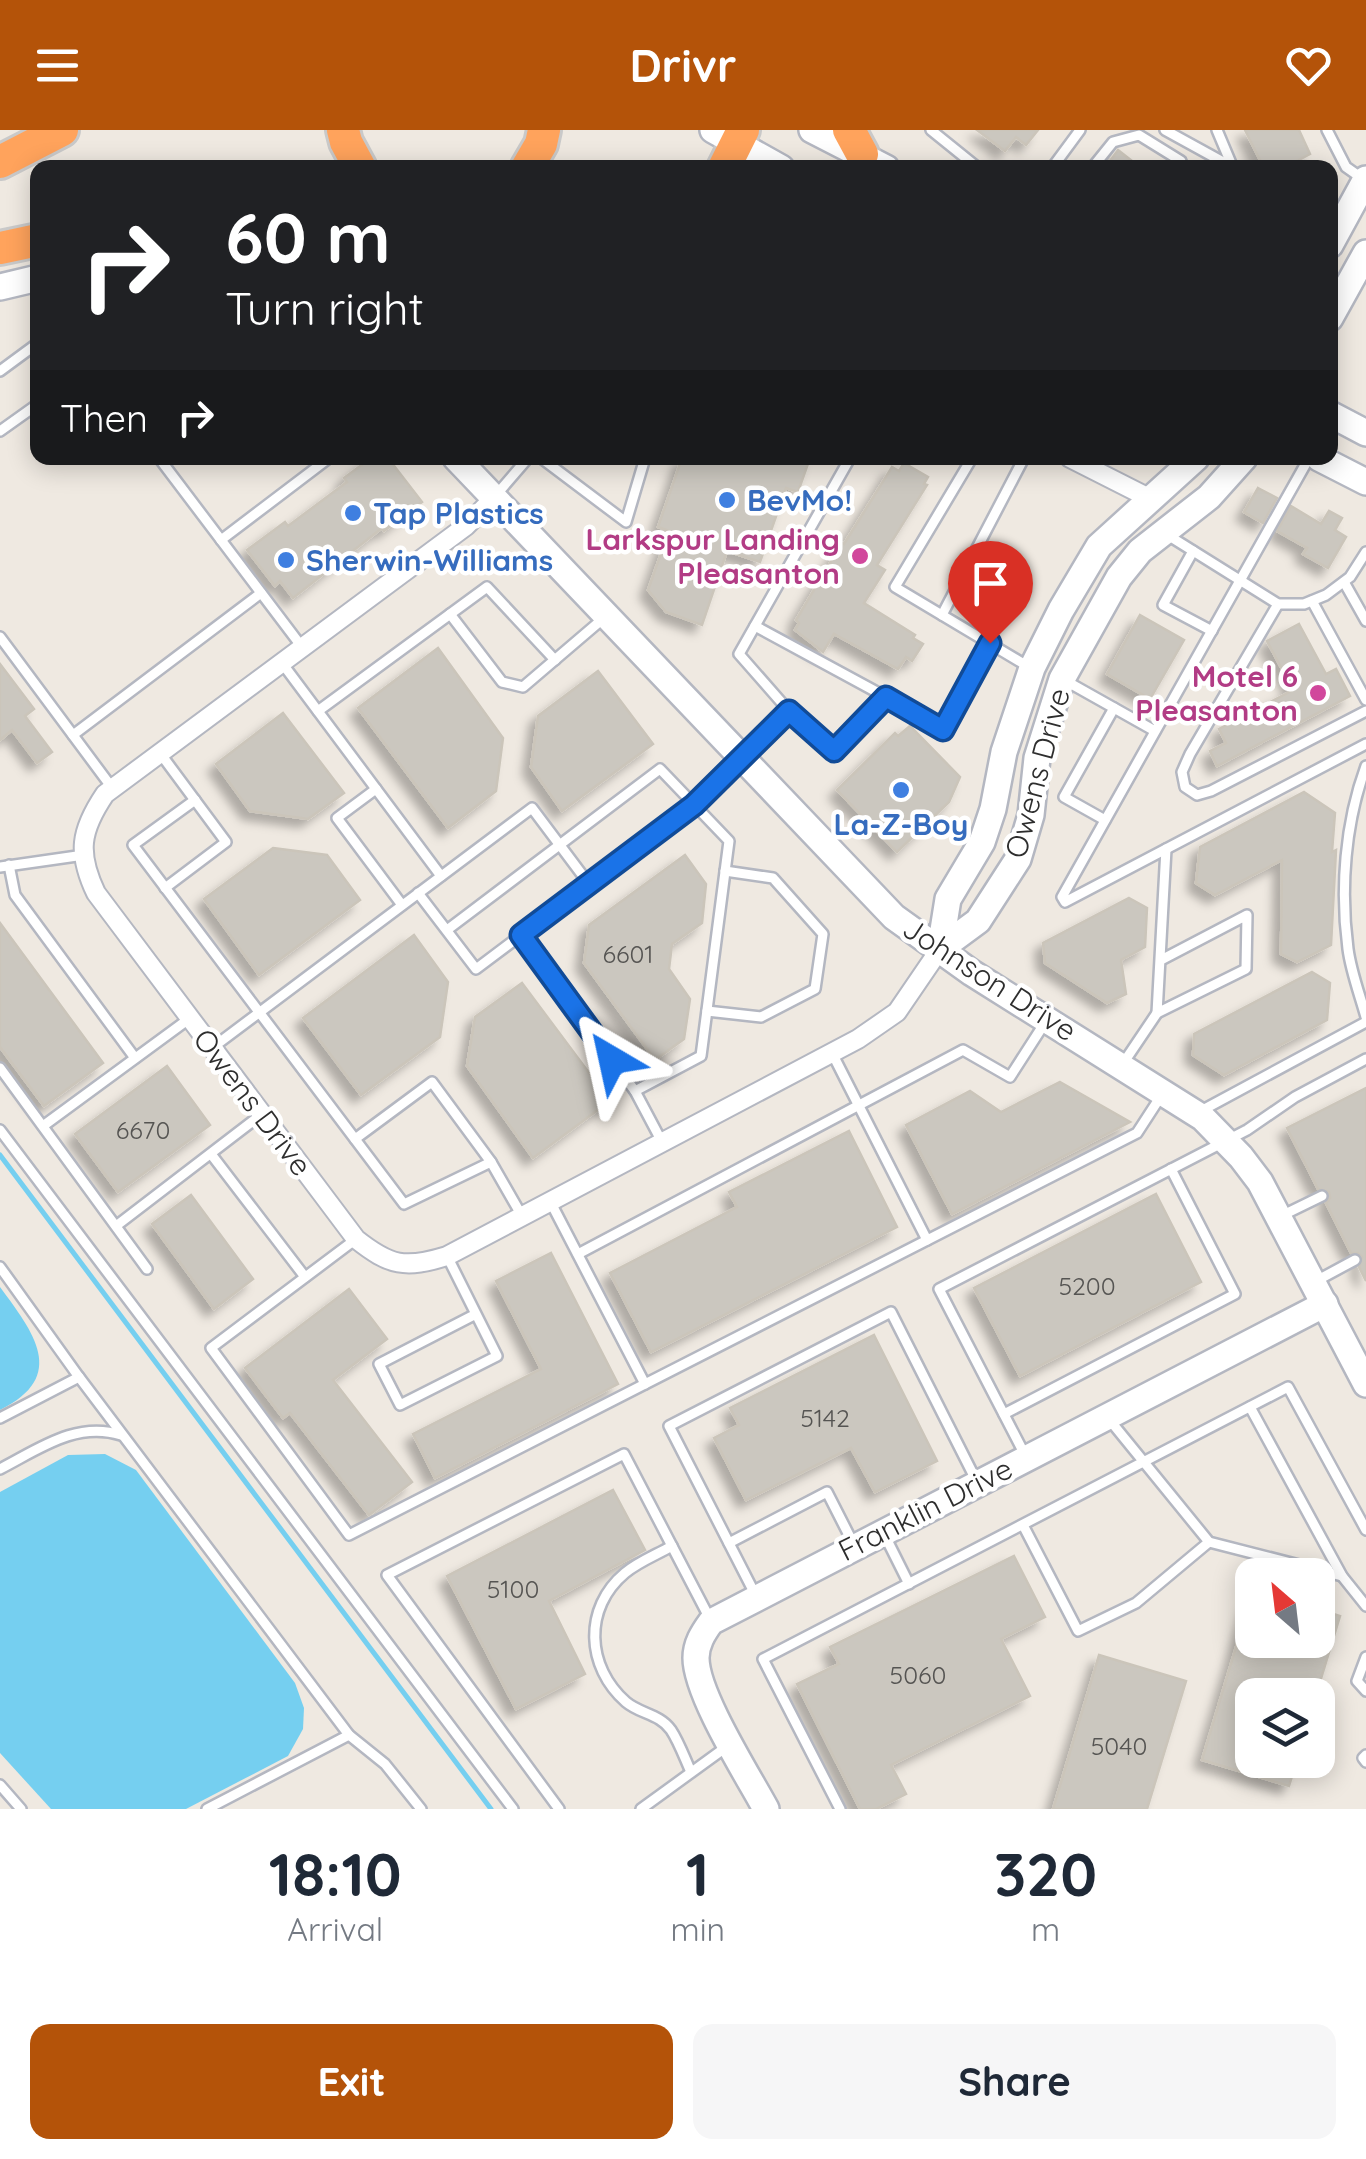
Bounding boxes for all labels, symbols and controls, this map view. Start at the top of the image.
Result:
text: Drivr [629,37,737,93]
icon: menu [30,38,85,93]
icon: heart [1281,38,1336,93]
text: 60 m [225,193,391,281]
icon: right [60,200,190,330]
text: Turn right [225,280,424,336]
icon: right [168,390,223,445]
text: Then [60,394,148,442]
place label: BevMo! [747,481,852,519]
marker: BevMo! [716,489,738,511]
place label: Tap Plastics [373,494,544,532]
marker: Tap Plastics [342,502,364,524]
place label: Larkspur Landing Pleasanton [586,520,840,592]
place label: Sherwin-Williams [306,541,553,579]
pin [948,541,1033,644]
marker: Larkspur Landing Pleasanton [849,545,871,567]
marker: Sherwin-Williams [275,549,297,571]
icon: arrive [963,556,1018,611]
place label: Motel 6 Pleasanton [1135,657,1298,729]
marker: Motel 6 Pleasanton [1307,682,1329,704]
street label: Owens Drive [996,684,1078,862]
marker: La-Z-Boy [890,779,912,801]
place label: La-Z-Boy [834,805,968,843]
street label: Johnson Drive [896,909,1084,1049]
house number: 6601 [602,938,654,969]
position arrow [560,1008,664,1112]
street label: Owens Drive [185,1021,321,1183]
house number: 6670 [116,1114,170,1145]
house number: 5200 [1058,1270,1116,1301]
house number: 5142 [800,1402,850,1433]
street label: Franklin Drive [832,1449,1018,1569]
north arrow [1235,1558,1335,1658]
map controls [1235,1558,1335,1778]
house number: 5100 [487,1573,539,1604]
house number: 5060 [890,1659,946,1690]
button: layers [1235,1678,1335,1778]
house number: 5040 [1091,1730,1147,1761]
text: 18:10 [269,1836,402,1911]
text: 1 [686,1836,709,1911]
text: 320 [994,1836,1097,1911]
text: Arrival [287,1909,383,1949]
text: min [671,1909,725,1949]
text: m [1031,1909,1060,1949]
button: Exit [30,2024,673,2139]
button: Share [693,2024,1336,2139]

